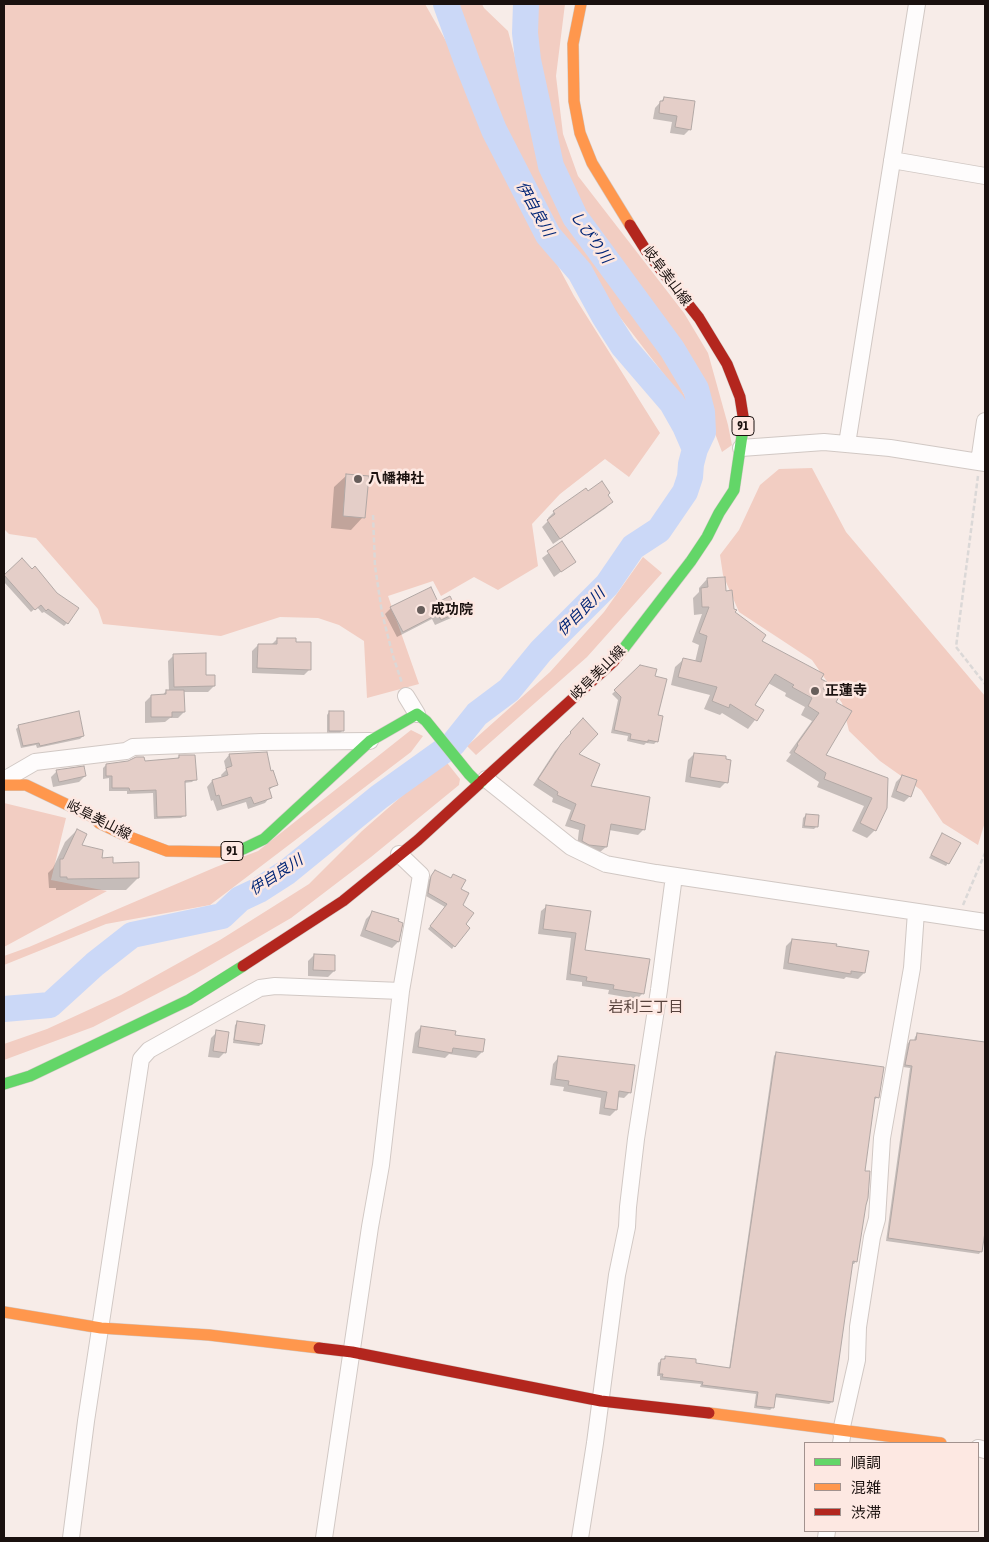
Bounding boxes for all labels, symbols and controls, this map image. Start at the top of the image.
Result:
water label: 伊自良川 [513,178,557,240]
water label: しびり川 [566,207,616,267]
street label: 岐阜美山線 [639,243,695,309]
road number: 91 [732,416,754,436]
place label: 八幡神社 [368,471,424,487]
marker: 八幡神社 [352,473,364,485]
water label: 伊自良川 [553,584,609,640]
place label: 成功院 [431,602,473,618]
marker: 成功院 [415,604,427,616]
street label: 岐阜美山線 [567,642,629,704]
place label: 正蓮寺 [825,683,867,699]
marker: 正蓮寺 [809,685,821,697]
street label: 岐阜美山線 [64,797,134,843]
road number: 91 [221,841,243,860]
water label: 伊自良川 [246,851,306,899]
district label: 岩利三丁目 [609,998,683,1016]
legend [804,1442,979,1532]
text: 順調 [851,1454,881,1471]
text: 混雑 [851,1479,881,1496]
text: 渋滞 [851,1504,881,1521]

